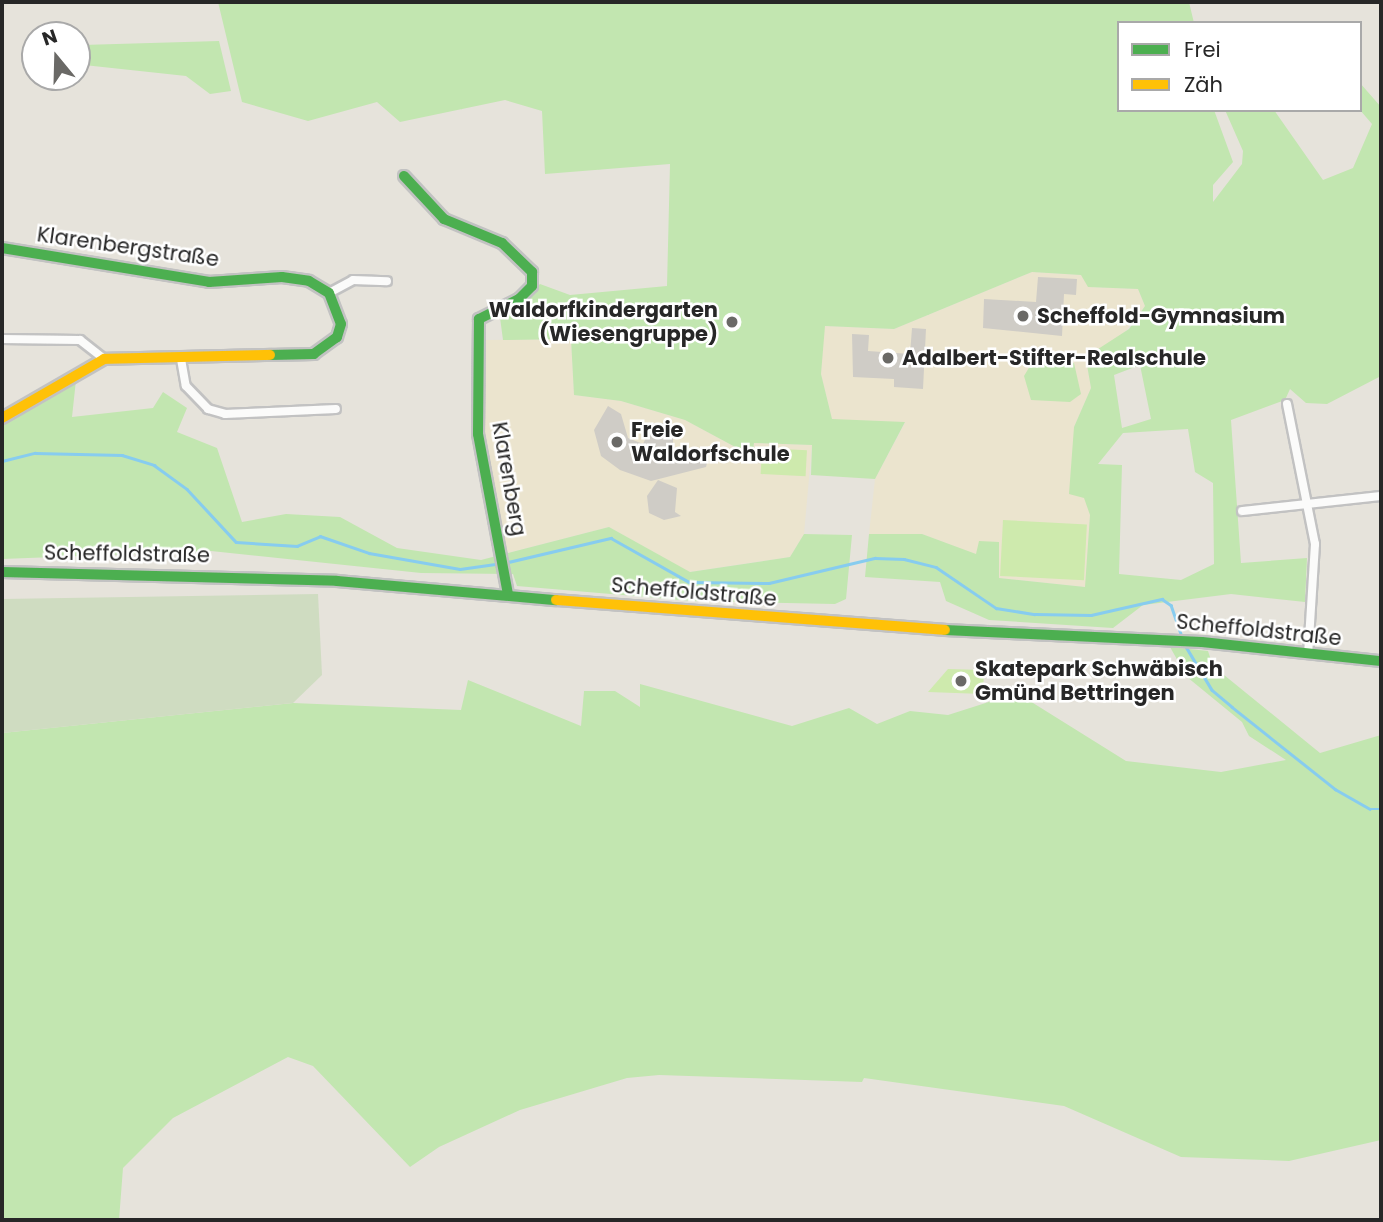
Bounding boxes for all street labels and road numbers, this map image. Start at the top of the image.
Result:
street label: Klarenbergstraße [35,222,221,272]
street label: Klarenberg [487,420,531,538]
street label: Scheffoldstraße [44,540,210,568]
street label: Scheffoldstraße [610,572,778,612]
street label: Scheffoldstraße [1175,609,1343,651]

